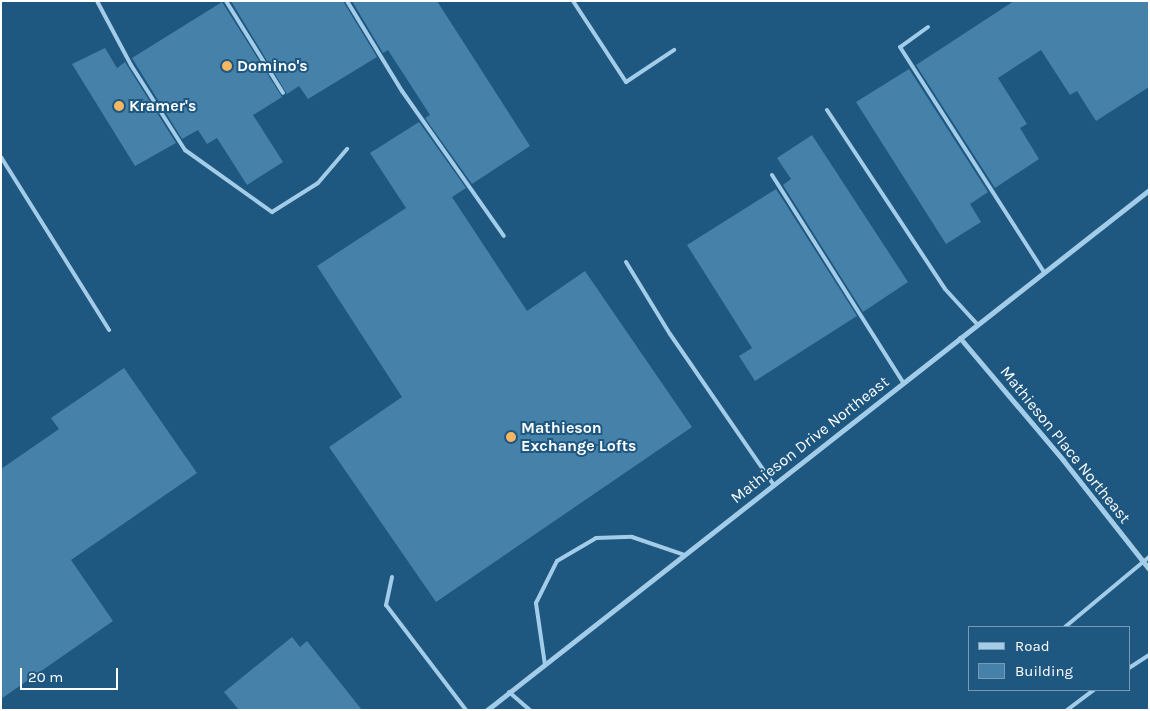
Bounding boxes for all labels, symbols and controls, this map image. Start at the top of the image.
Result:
place label: Domino's [237,56,308,76]
marker: Domino's [221,60,233,72]
place label: Kramer's [129,96,196,116]
marker: Kramer's [113,100,125,112]
street label: Mathieson Place Northeast [996,363,1134,527]
street label: Mathieson Drive Northeast [727,372,893,508]
place label: Mathieson Exchange Lofts [521,418,636,456]
marker: Mathieson Exchange Lofts [505,431,517,443]
legend [968,626,1130,691]
text: Road [1015,637,1050,655]
scale bar [22,658,120,690]
text: Building [1015,662,1073,680]
text: 20 m [28,668,63,686]

